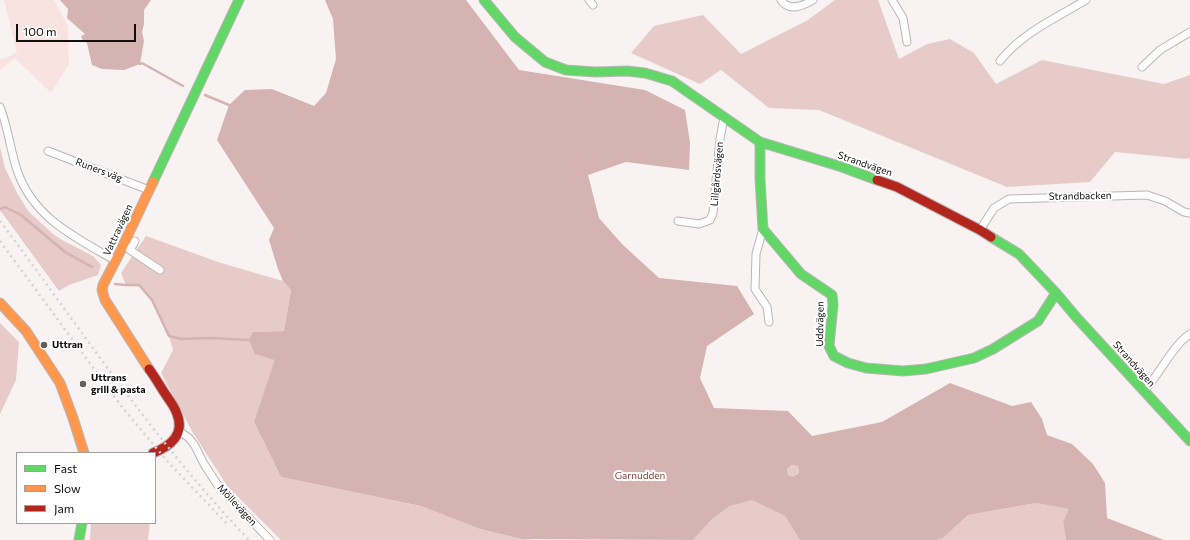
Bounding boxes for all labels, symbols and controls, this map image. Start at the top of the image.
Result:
scale bar [18,16,138,42]
text: 100 m [23,24,57,38]
street label: Lillgårdsvägen [708,141,726,207]
street label: Strandvägen [836,149,894,179]
street label: Runers väg [74,156,124,184]
street label: Strandbacken [1049,189,1111,203]
street label: Vattravägen [101,202,135,258]
street label: Uddvägen [814,301,826,347]
place label: Uttran [52,339,83,351]
street label: Strandvägen [1110,339,1158,389]
marker: Uttran [39,340,49,350]
place label: Uttrans grill & pasta [91,372,146,396]
marker: Uttrans grill & pasta [78,379,88,389]
legend [16,452,156,524]
text: Fast [54,461,77,475]
park label: Garnudden [615,470,665,482]
text: Slow [54,481,81,495]
street label: Möllevägen [215,482,259,528]
text: Jam [54,501,74,515]

